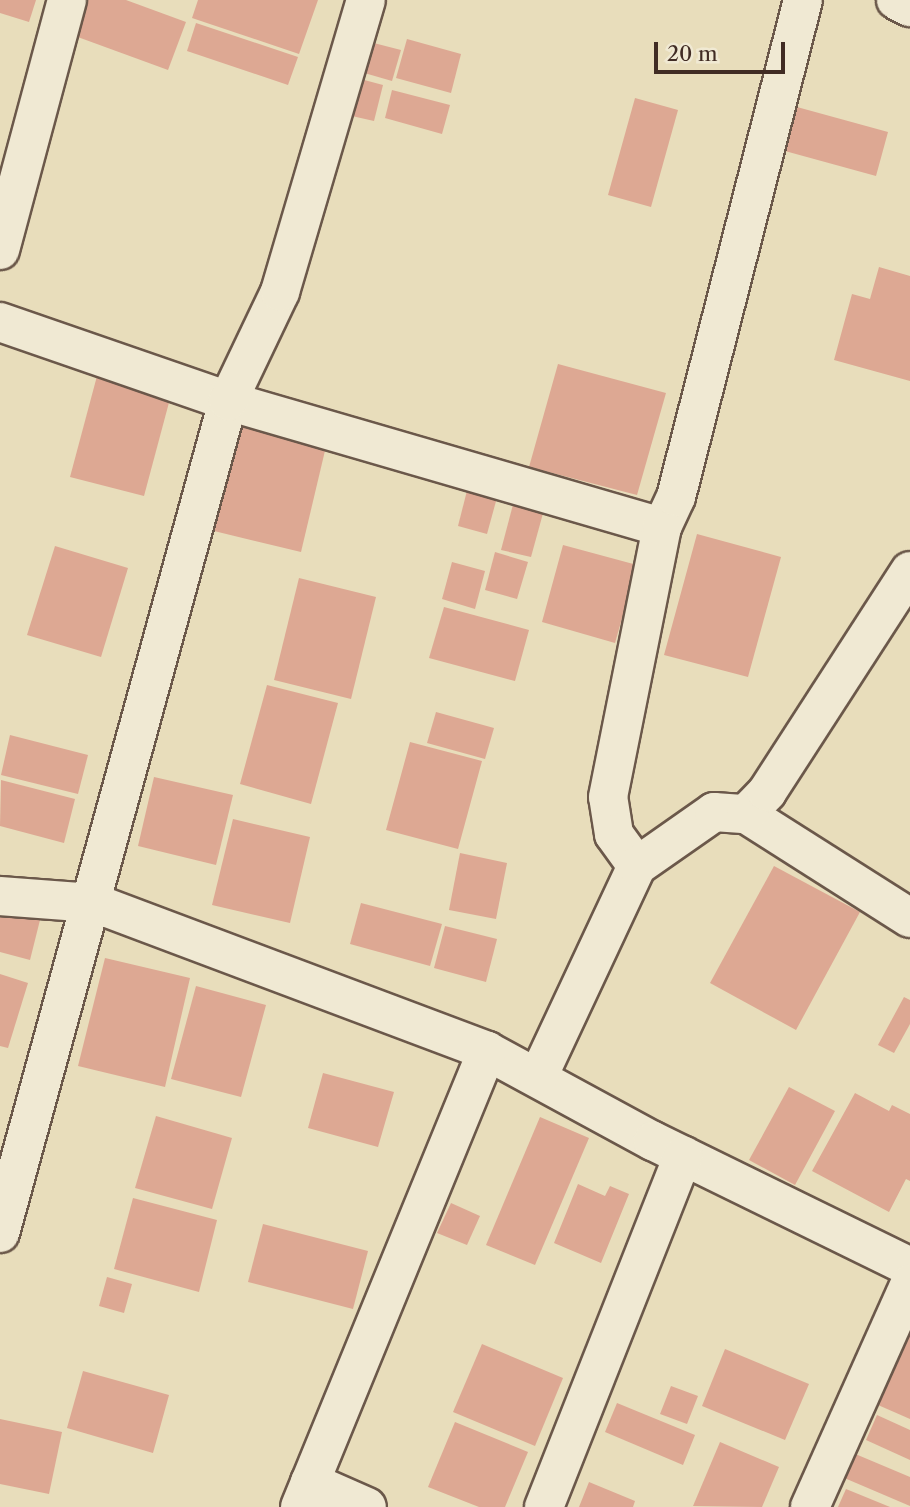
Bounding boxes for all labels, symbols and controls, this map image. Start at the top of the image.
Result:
scale bar [658,28,789,72]
text: 20 m [667,41,718,66]

